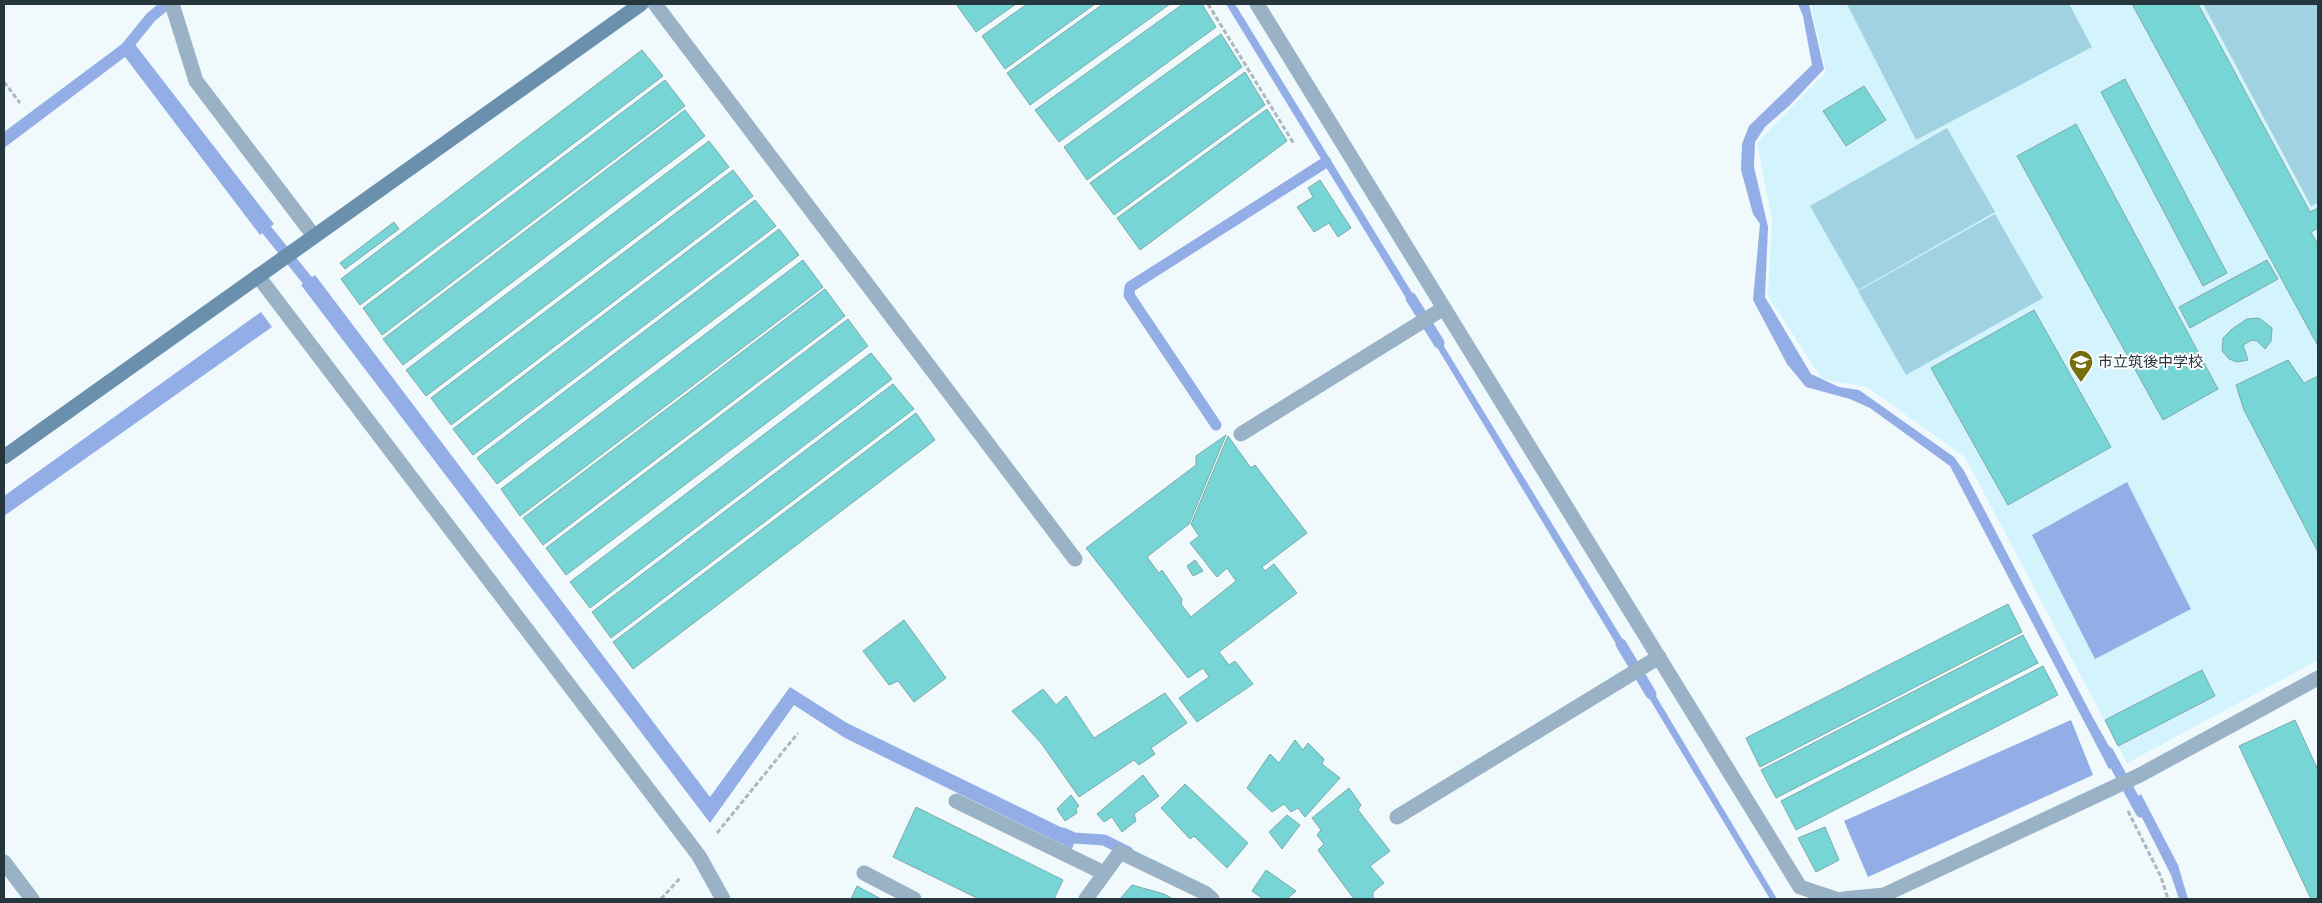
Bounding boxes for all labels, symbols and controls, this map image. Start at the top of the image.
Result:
school or university icon: 市立筑後中学校 [2068,349,2094,383]
place label: 市立筑後中学校 [2098,353,2203,371]

